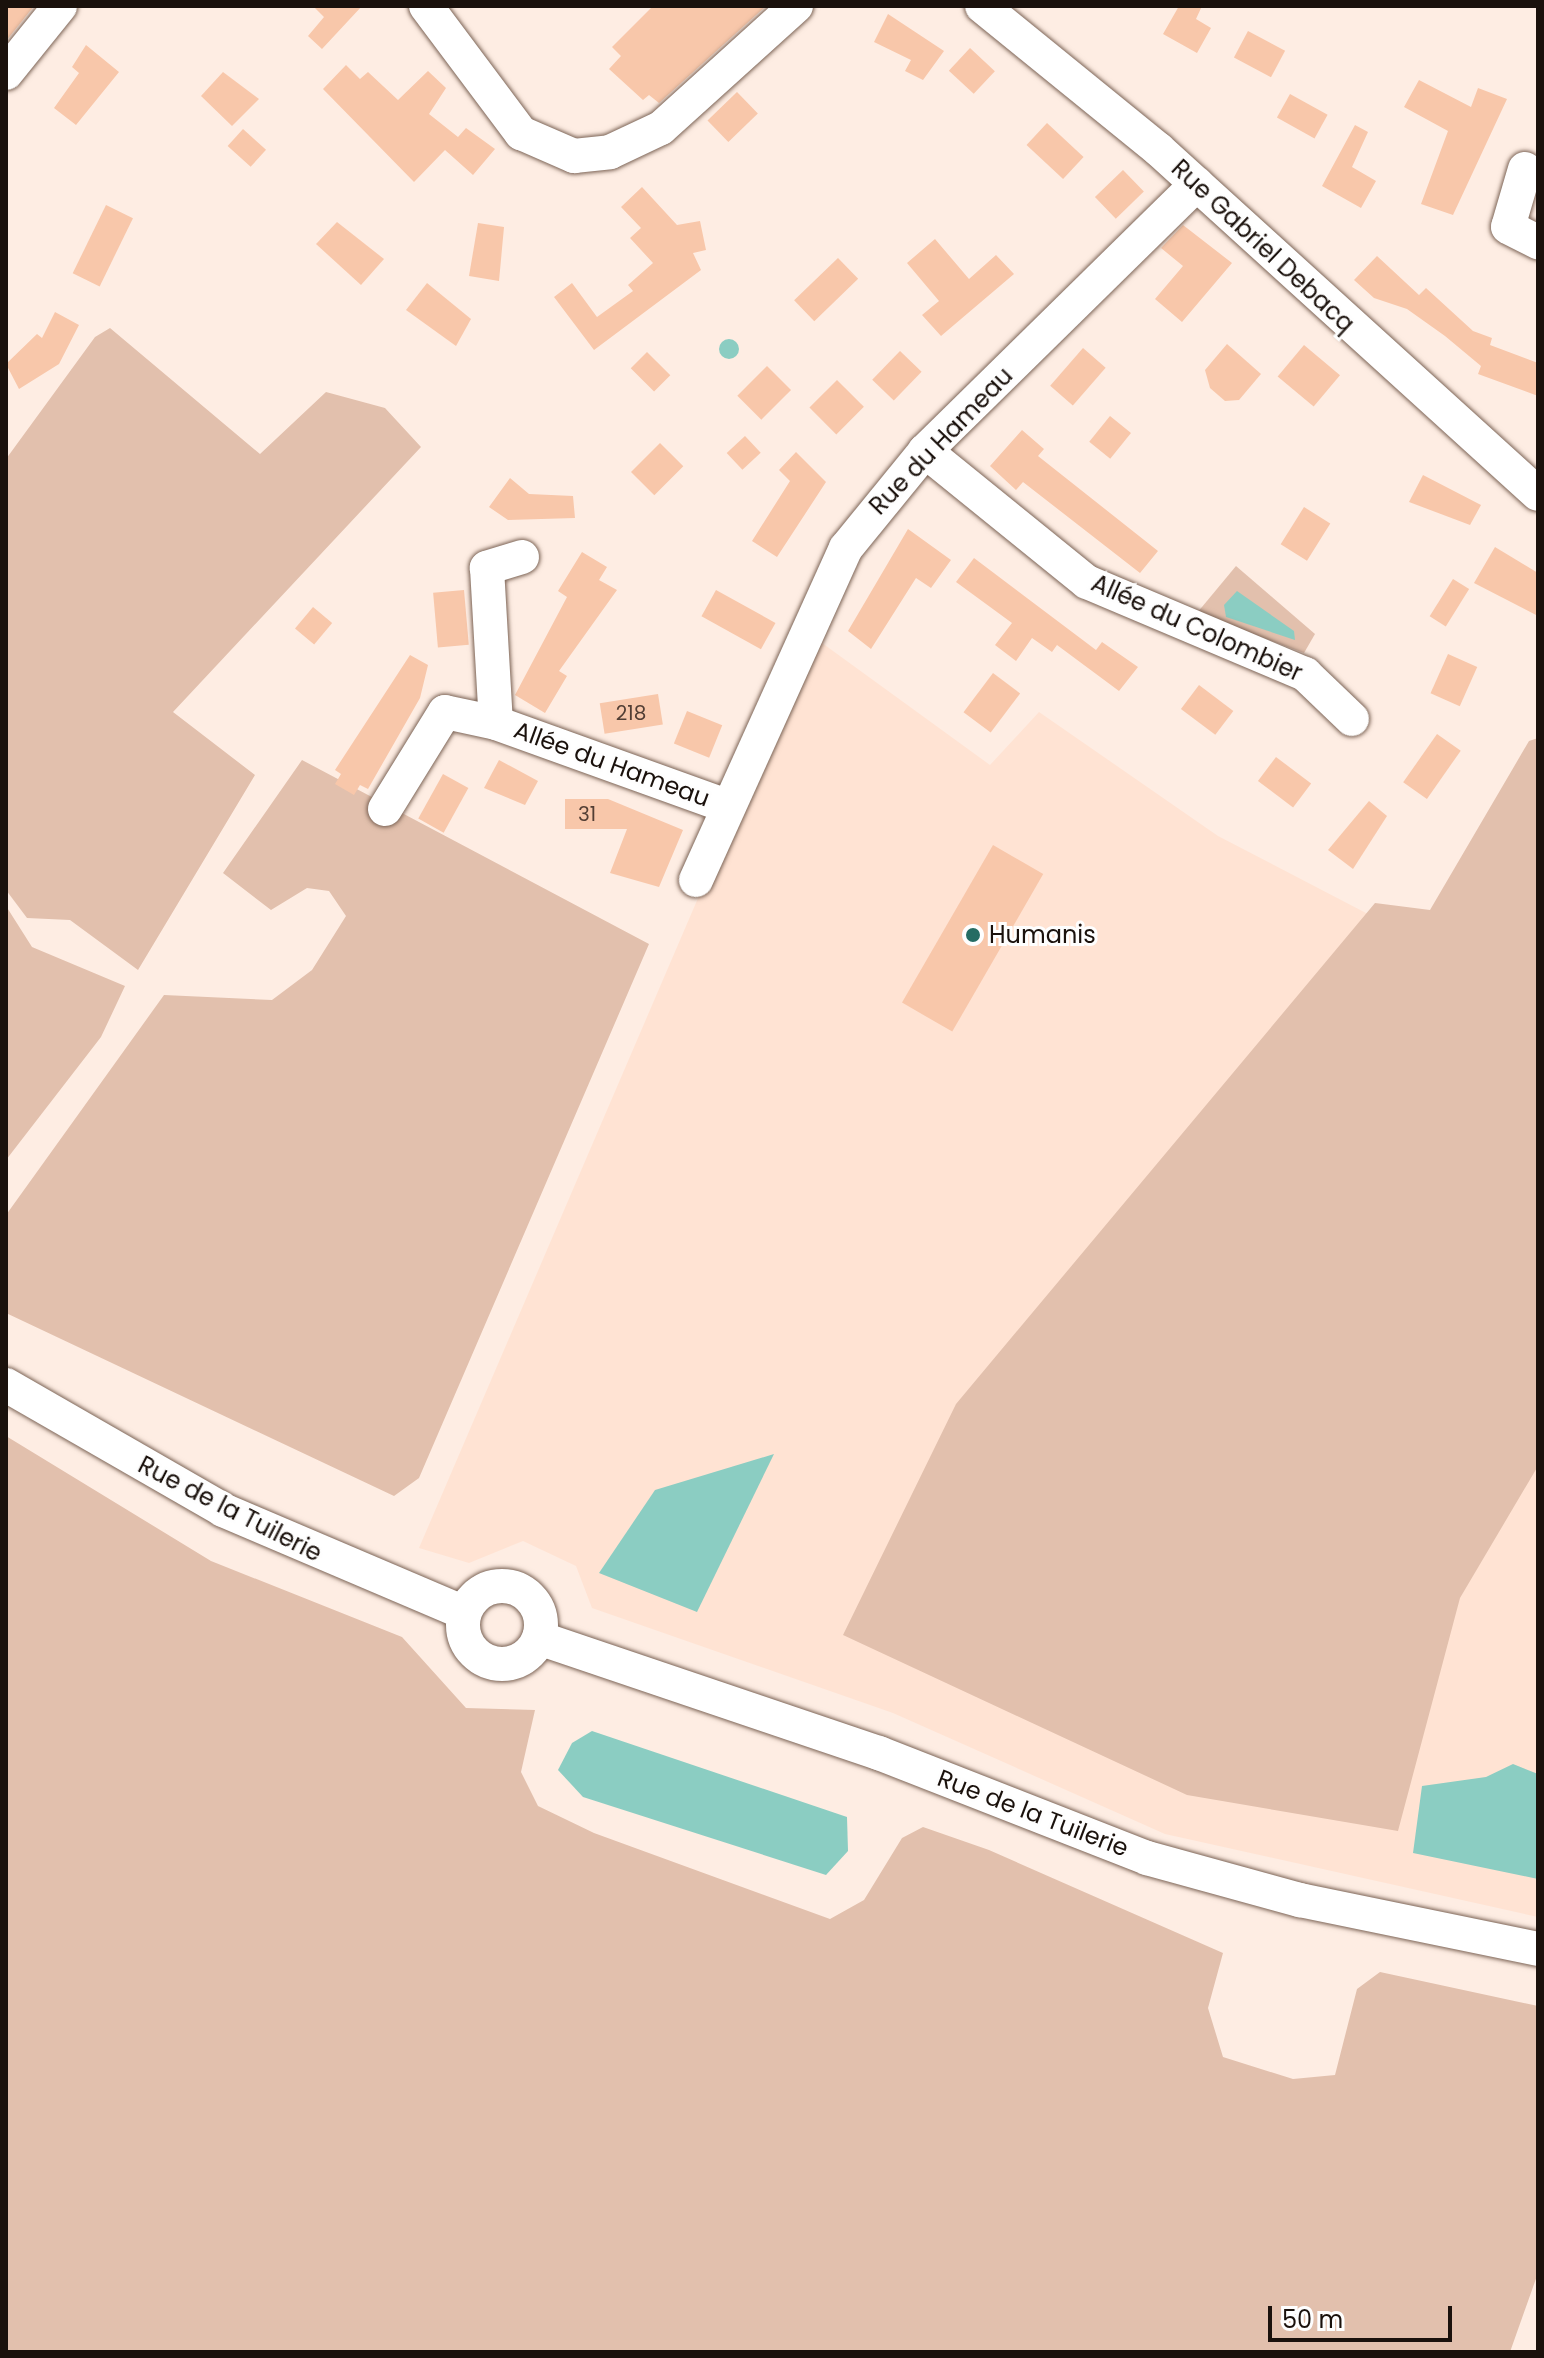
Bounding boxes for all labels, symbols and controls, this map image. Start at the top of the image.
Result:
street label: Rue Gabriel Debacq [1166,154,1360,338]
street label: Rue du Hameau [864,361,1018,521]
street label: Allée du Colombier [1087,568,1307,688]
house number: 218 [616,701,646,725]
street label: Allée du Hameau [510,715,714,813]
house number: 31 [578,802,596,826]
place label: Humanis [989,921,1096,949]
marker: Humanis [964,926,982,944]
street label: Rue de la Tuilerie [133,1450,327,1568]
street label: Rue de la Tuilerie [934,1763,1132,1863]
scale bar [1272,2290,1456,2340]
text: 50 m [1282,2303,1343,2336]

